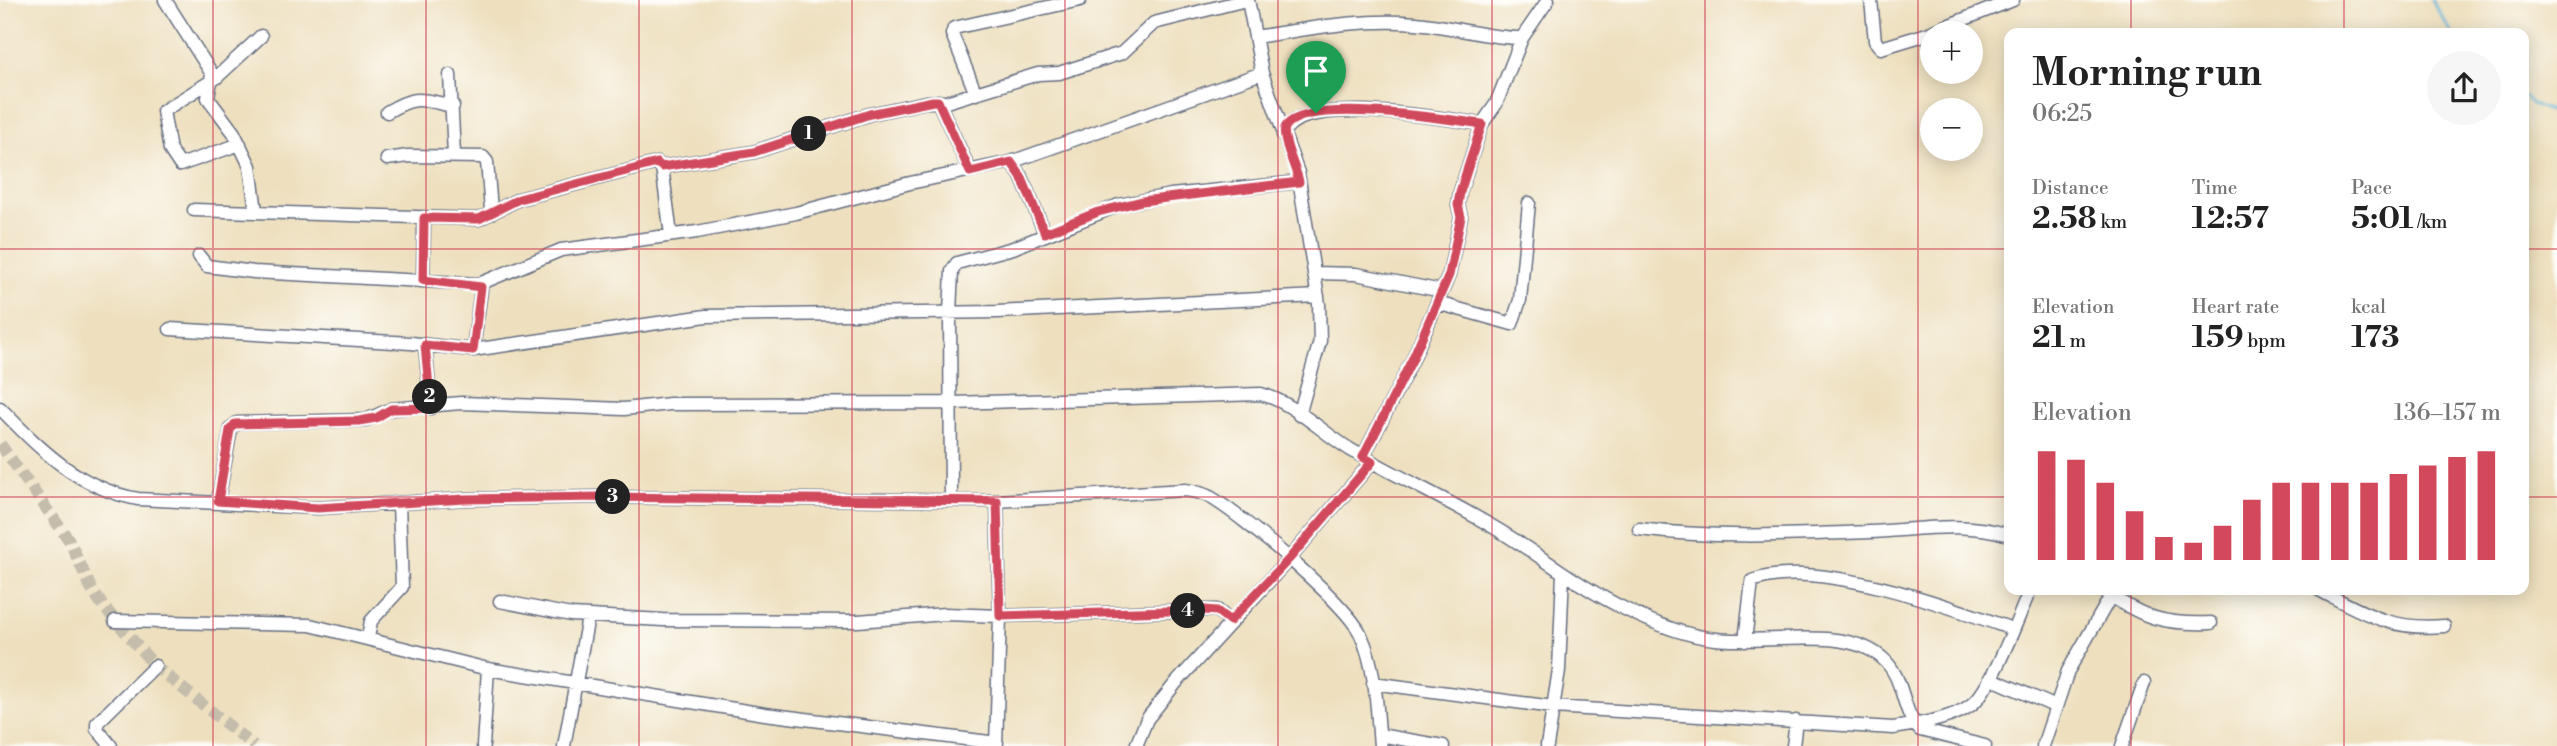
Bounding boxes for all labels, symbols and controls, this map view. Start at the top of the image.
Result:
map controls [1920,21,1983,161]
button: + [1920,21,1983,84]
pin [1286,41,1346,113]
text: Morning run [2032,50,2262,97]
button: share [2427,51,2501,125]
icon: arrive [1297,52,1335,90]
button: − [1920,98,1983,161]
text: 06:25 [2032,100,2092,128]
pin: 1 [792,116,826,152]
text: 1 [804,121,813,145]
text: Distance [2032,176,2109,200]
text: Time [2192,176,2237,200]
text: Pace [2351,176,2392,200]
text: 2.58 [2032,200,2097,238]
text: 12:57 [2192,200,2269,238]
text: 5:01 [2351,200,2413,238]
text: km [2097,210,2127,234]
text: /km [2413,210,2448,234]
text: Elevation [2032,295,2114,319]
text: Heart rate [2192,295,2279,319]
text: kcal [2351,295,2386,319]
text: 21 [2032,319,2066,357]
text: 159 [2192,319,2244,357]
text: 173 [2351,319,2399,357]
text: m [2066,329,2086,353]
text: bpm [2244,329,2286,353]
pin: 2 [412,380,448,414]
text: 2 [424,384,435,408]
text: Elevation [2032,399,2132,427]
text: 136–157 m [2394,399,2501,427]
pin: 3 [596,480,630,514]
text: 3 [607,484,618,508]
pin: 4 [1170,594,1206,628]
text: 4 [1181,598,1194,622]

